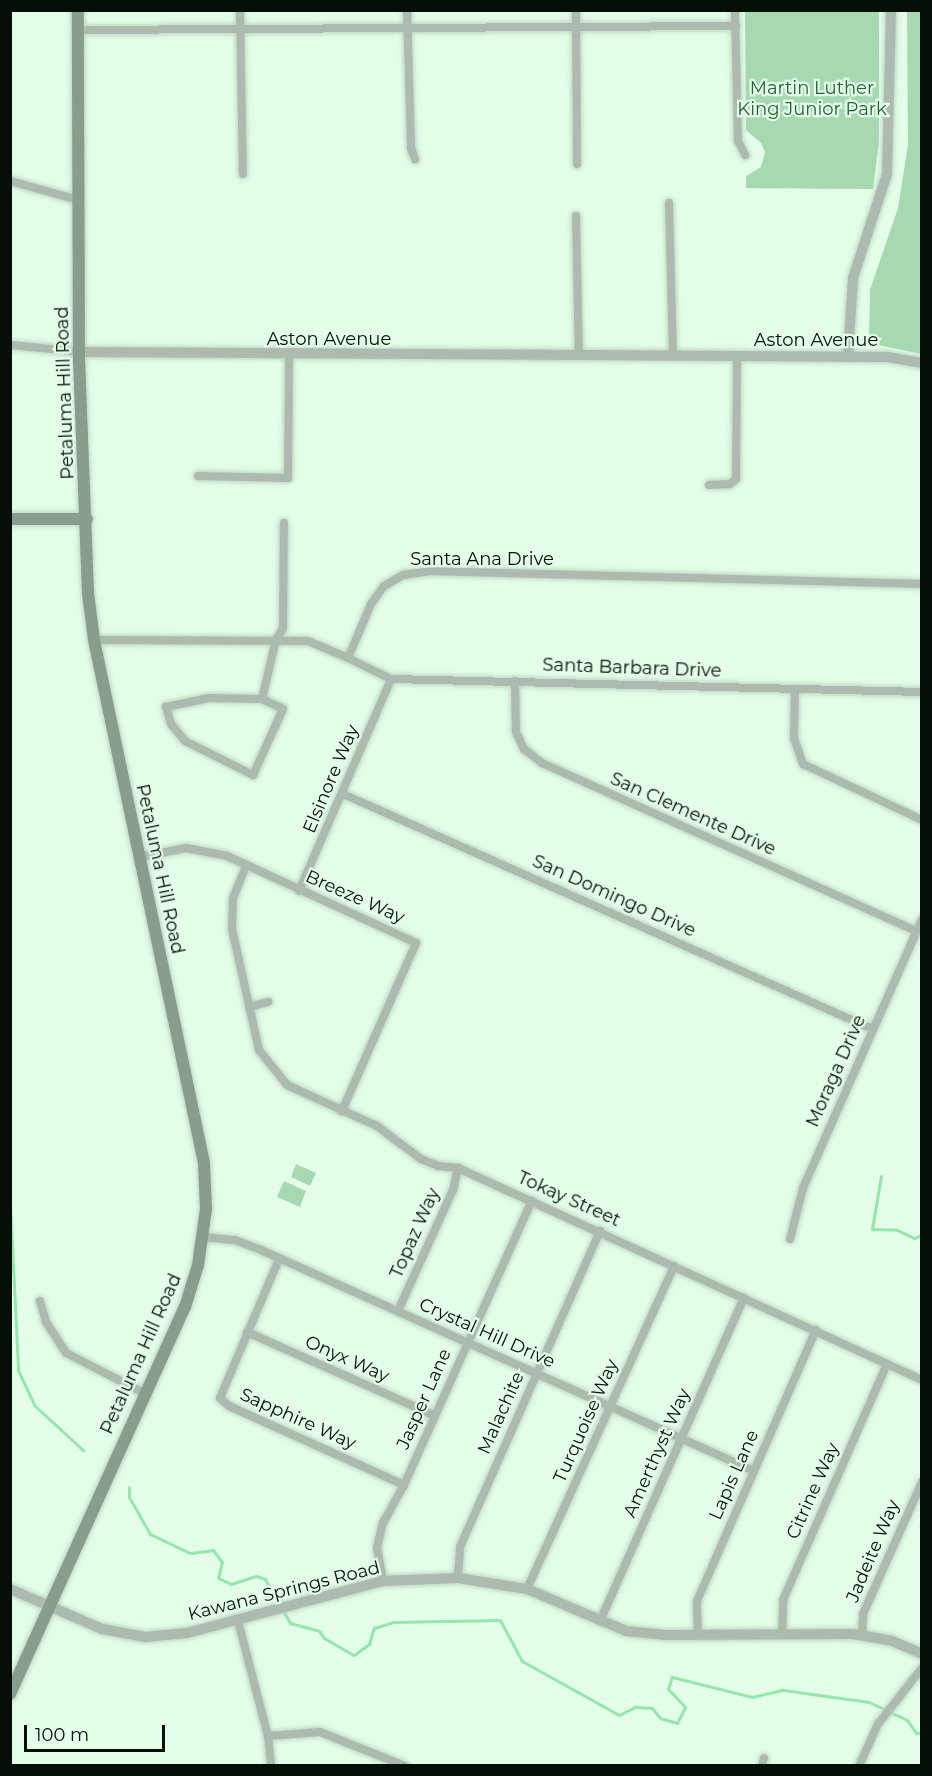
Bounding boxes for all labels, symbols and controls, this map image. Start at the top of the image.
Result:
park label: Martin Luther King Junior Park [737,78,887,121]
street label: Petaluma Hill Road [51,306,79,480]
street label: Aston Avenue [267,328,391,350]
street label: Aston Avenue [754,329,878,351]
street label: Santa Ana Drive [410,548,554,570]
street label: Santa Barbara Drive [542,654,722,682]
street label: Elsinore Way [298,722,364,836]
street label: San Clemente Drive [607,768,779,860]
street label: Petaluma Hill Road [131,782,189,956]
street label: San Domingo Drive [529,850,699,942]
street label: Breeze Way [302,866,408,928]
street label: Moraga Drive [802,1012,870,1130]
street label: Tokay Street [514,1167,624,1231]
street label: Topaz Way [386,1185,444,1281]
street label: Petaluma Hill Road [96,1270,186,1438]
street label: Crystal Hill Drive [416,1293,558,1373]
street label: Onyx Way [302,1331,392,1387]
street label: Jasper Lane [392,1345,456,1453]
street label: Turquoise Way [549,1356,623,1486]
street label: Malachite [473,1368,529,1458]
street label: Sapphire Way [237,1384,359,1454]
street label: Amerthyst Way [619,1385,695,1521]
street label: Lapis Lane [705,1427,763,1523]
street label: Citrine Way [782,1439,844,1543]
street label: Jadeite Way [842,1497,904,1605]
street label: Kawana Springs Road [186,1557,382,1625]
scale bar [27,1713,168,1751]
text: 100 m [35,1724,89,1746]

